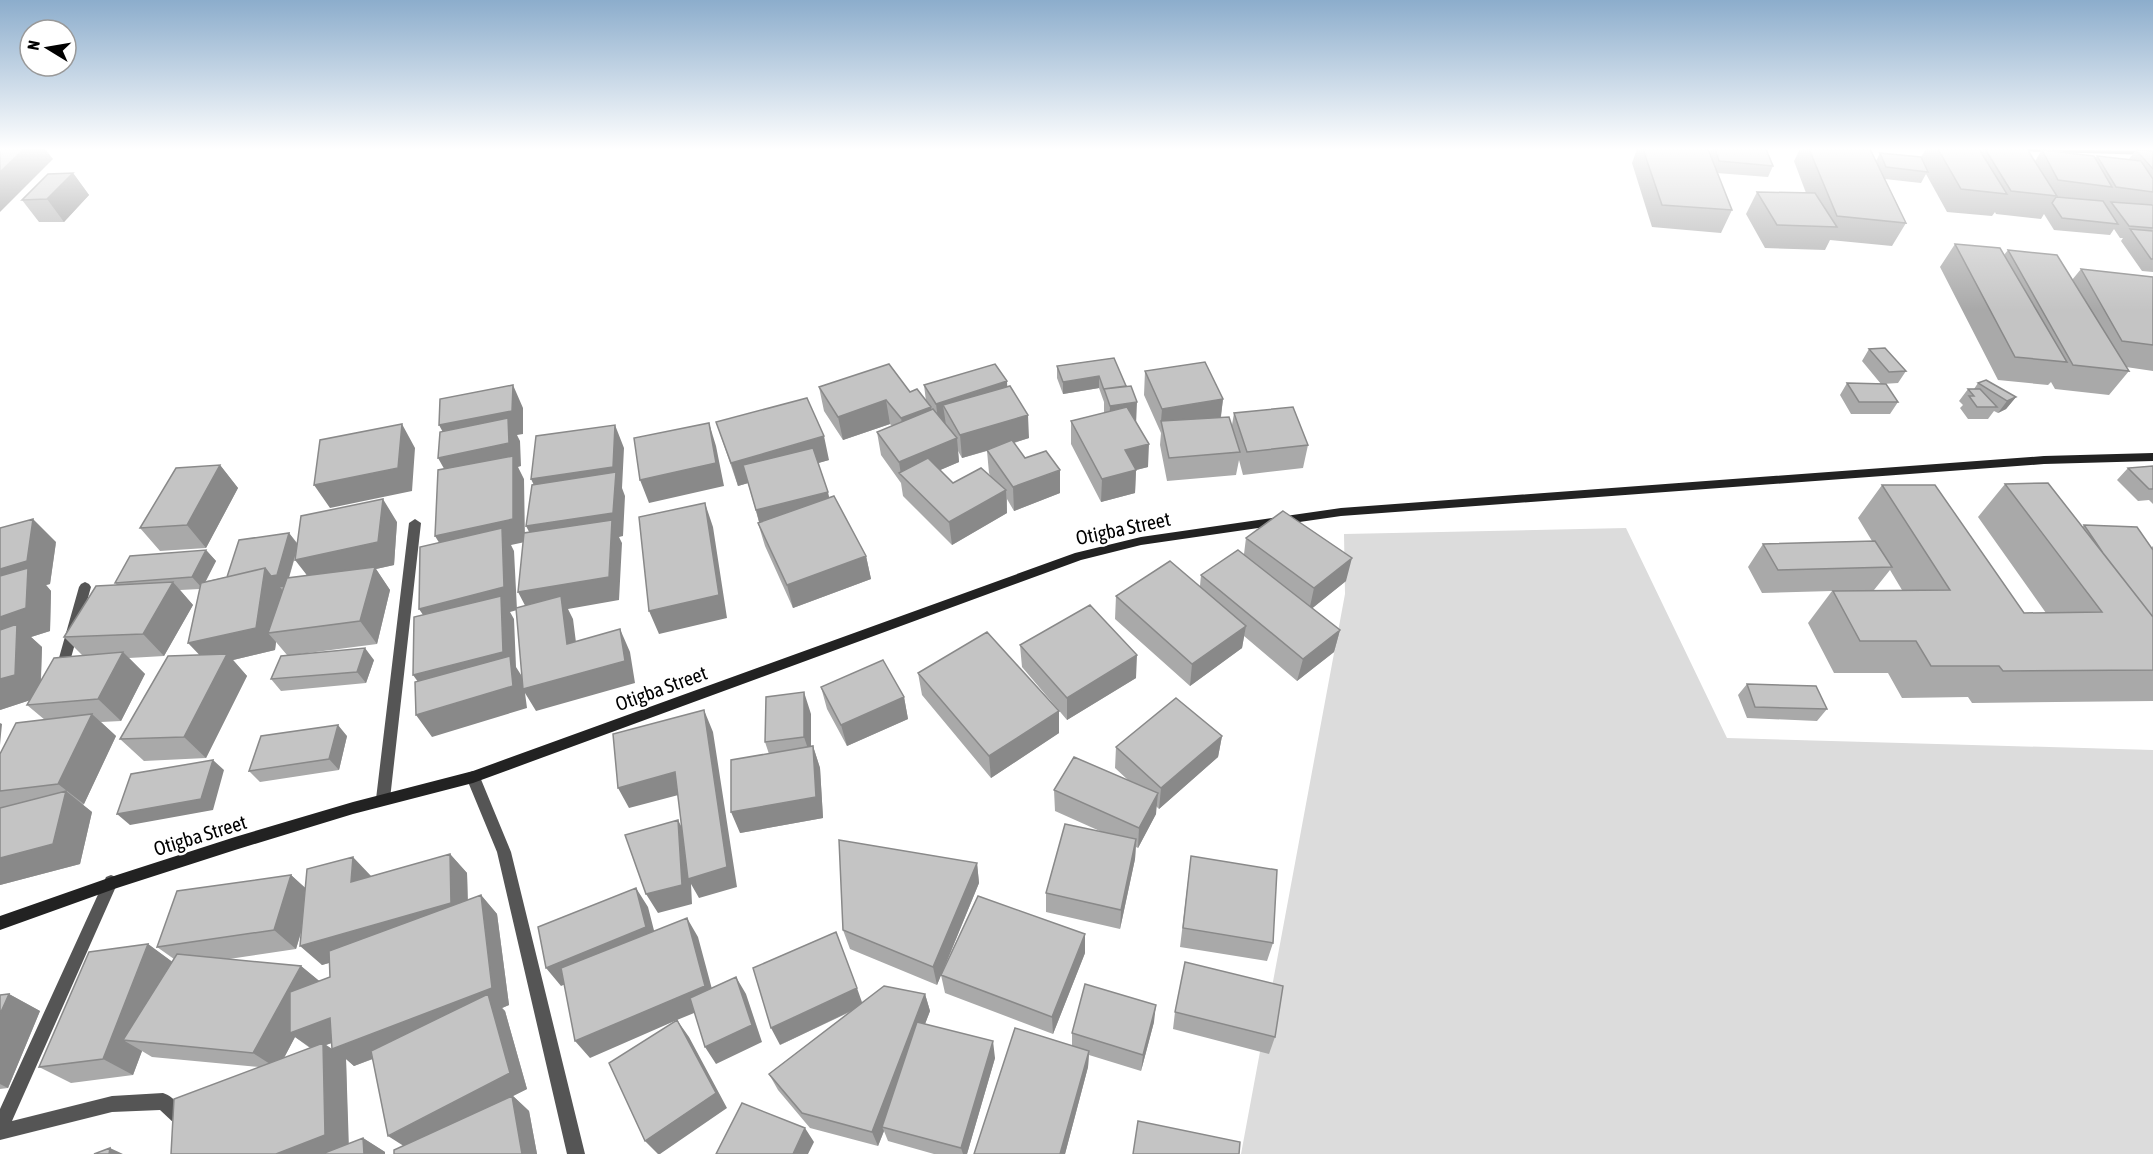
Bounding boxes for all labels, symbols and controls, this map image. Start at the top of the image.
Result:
north arrow [18,18,78,78]
text: N [24,39,43,51]
street label: Otigba Street [1074,507,1173,549]
street label: Otigba Street [612,661,710,715]
street label: Otigba Street [151,810,250,860]

